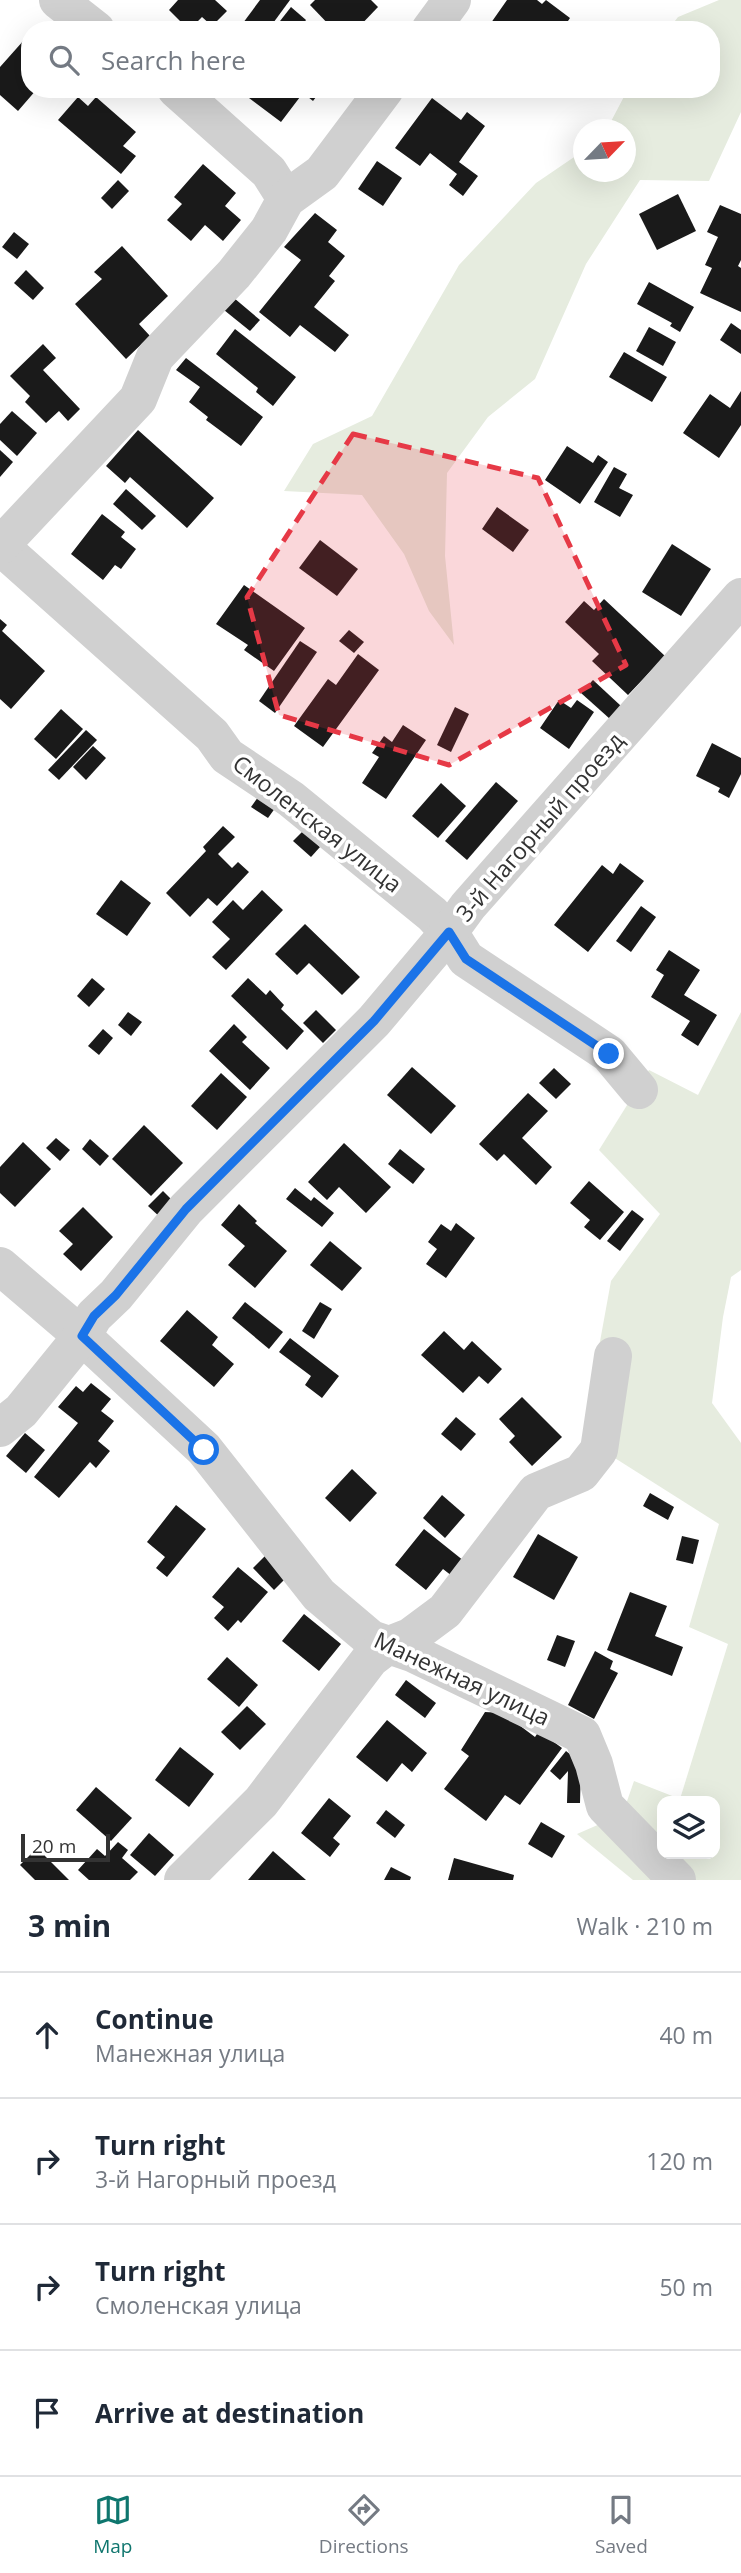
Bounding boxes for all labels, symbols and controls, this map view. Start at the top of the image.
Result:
search box [21,21,720,98]
icon: search [45,41,83,79]
text: Search here [101,42,246,78]
north arrow [573,119,636,182]
street label: 3-й Нагорный проезд [448,725,630,928]
street label: Смоленская улица [226,747,409,899]
route end [593,1038,624,1069]
route start [188,1434,219,1465]
street label: Манежная улица [369,1623,555,1733]
map controls [657,1796,720,1859]
button: layers [657,1796,720,1859]
scale bar [21,1831,110,1863]
text: 20 m [32,1833,76,1859]
text: 3 min [28,1905,111,1946]
text: Walk · 210 m [576,1910,713,1942]
text: Continue [95,2001,214,2037]
icon: ahead [28,2016,66,2054]
text: 40 m [659,2019,713,2051]
text: Манежная улица [95,2037,285,2069]
text: Turn right [95,2127,226,2163]
icon: right [28,2142,66,2180]
text: 120 m [646,2145,713,2177]
text: 3-й Нагорный проезд [95,2163,336,2195]
text: Turn right [95,2253,226,2289]
icon: right [28,2268,66,2306]
text: 50 m [659,2271,713,2303]
text: Смоленская улица [95,2289,302,2321]
icon: arrive [28,2394,66,2432]
text: Arrive at destination [95,2395,364,2431]
tab: Map [93,2491,132,2559]
tab: Directions [319,2491,409,2559]
tab: Saved [595,2491,648,2559]

